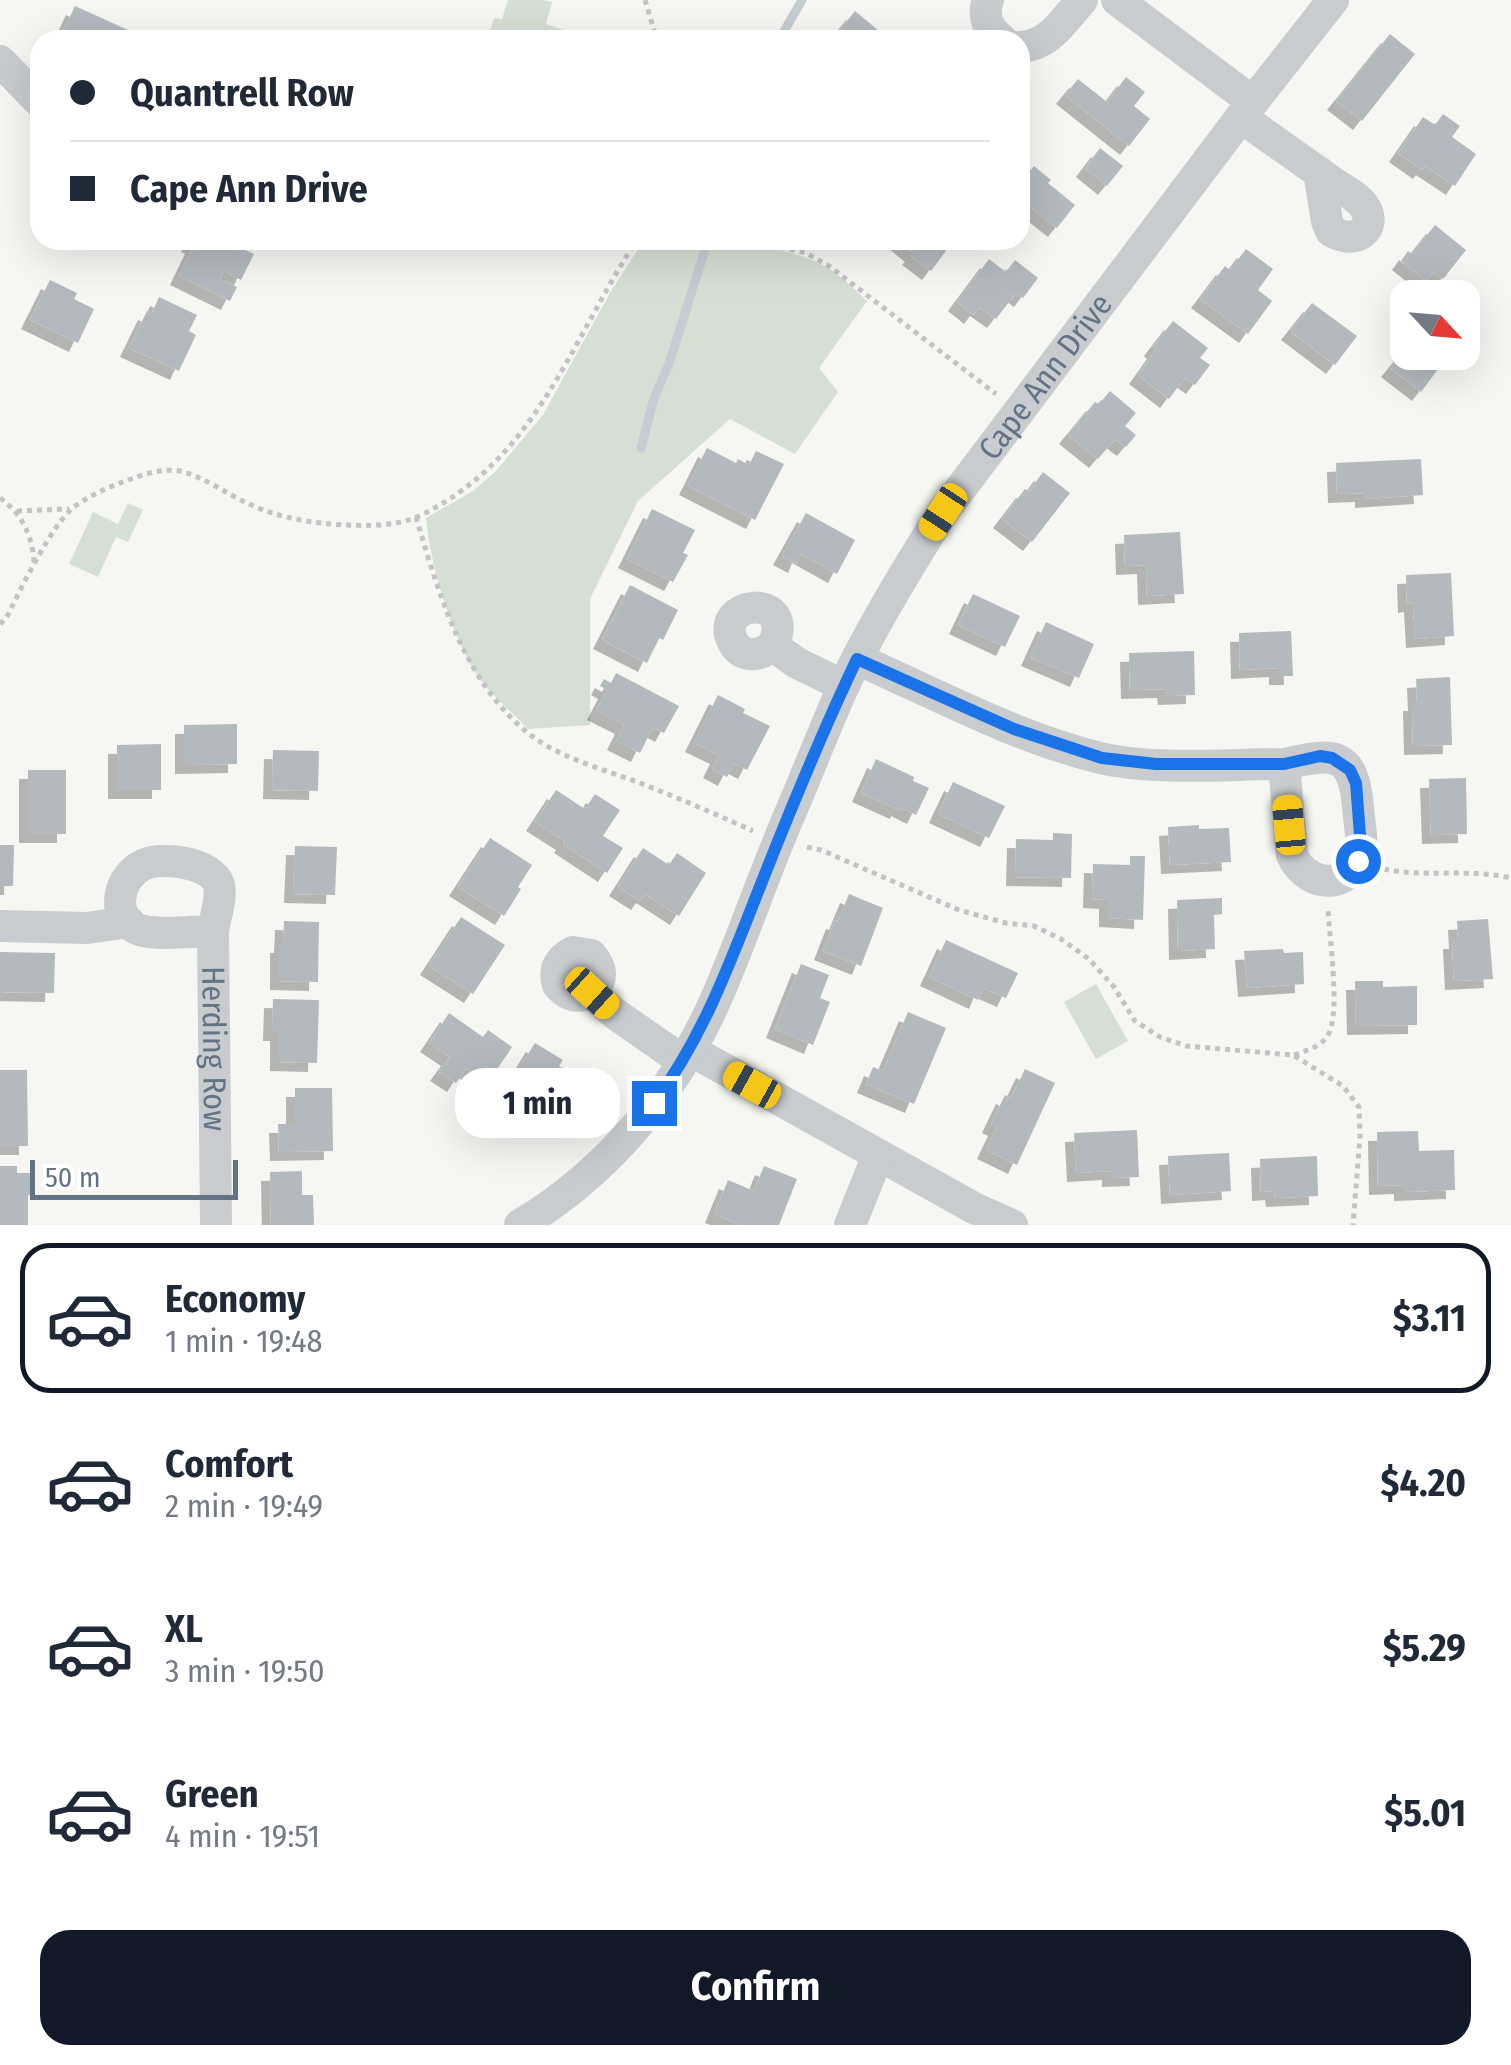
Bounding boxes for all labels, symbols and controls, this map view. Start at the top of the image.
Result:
text: Quantrell Row [130,70,354,116]
text: Cape Ann Drive [130,166,368,212]
north arrow [1390,280,1480,370]
map controls [1390,280,1480,370]
street label: Cape Ann Drive [970,286,1120,467]
car [914,479,972,545]
car [1271,794,1307,856]
route start [1336,839,1381,884]
car [560,962,624,1024]
street label: Herding Row [194,966,234,1131]
car [718,1057,786,1113]
callout: 1 min [454,1068,619,1138]
route end [632,1081,677,1126]
text: 1 min [503,1084,572,1122]
scale bar [30,1155,238,1200]
text: 50 m [45,1161,101,1194]
icon: car [45,1273,135,1363]
text: Economy [165,1276,305,1322]
text: $3.11 [1393,1295,1466,1341]
text: 1 min · 19:48 [165,1322,323,1360]
icon: car [45,1438,135,1528]
text: Comfort [165,1441,293,1487]
text: $4.20 [1380,1460,1466,1506]
text: 2 min · 19:49 [165,1487,323,1525]
icon: car [45,1603,135,1693]
text: XL [165,1606,203,1652]
text: $5.29 [1383,1625,1466,1671]
text: 3 min · 19:50 [165,1652,325,1690]
icon: car [45,1768,135,1858]
text: Green [165,1771,259,1817]
text: $5.01 [1384,1790,1466,1836]
text: 4 min · 19:51 [165,1817,320,1855]
button: Confirm [40,1930,1471,2045]

